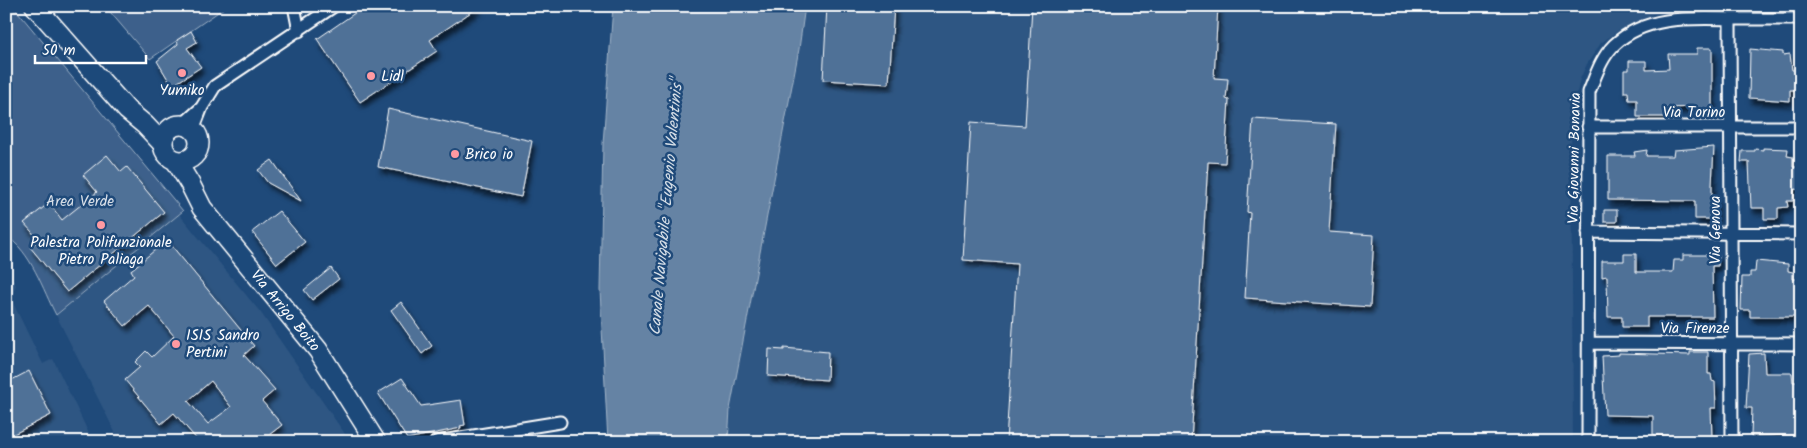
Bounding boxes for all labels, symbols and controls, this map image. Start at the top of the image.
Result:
scale bar [35,32,146,64]
text: 50 m [42,39,76,63]
place label: Lidl [381,65,404,89]
marker: Yumiko [176,67,188,79]
marker: Lidl [365,70,377,82]
water label: Canale Navigabile "Eugenio Valentinis" [643,74,690,337]
place label: Yumiko [159,79,205,103]
street label: Via Giovanni Bonavia [1562,92,1588,224]
street label: Via Torino [1663,101,1726,125]
place label: Brico io [465,143,513,167]
marker: Brico io [449,148,461,160]
park label: Area Verde [46,190,114,214]
street label: Via Genova [1704,196,1728,264]
marker: Palestra Polifunzionale Pietro Paliaga [95,219,107,231]
place label: Palestra Polifunzionale Pietro Paliaga [30,231,172,272]
street label: Via Arrigo Boito [244,265,326,357]
street label: Via Firenze [1660,317,1730,341]
place label: ISIS Sandro Pertini [186,324,260,365]
marker: ISIS Sandro Pertini [170,338,182,350]

